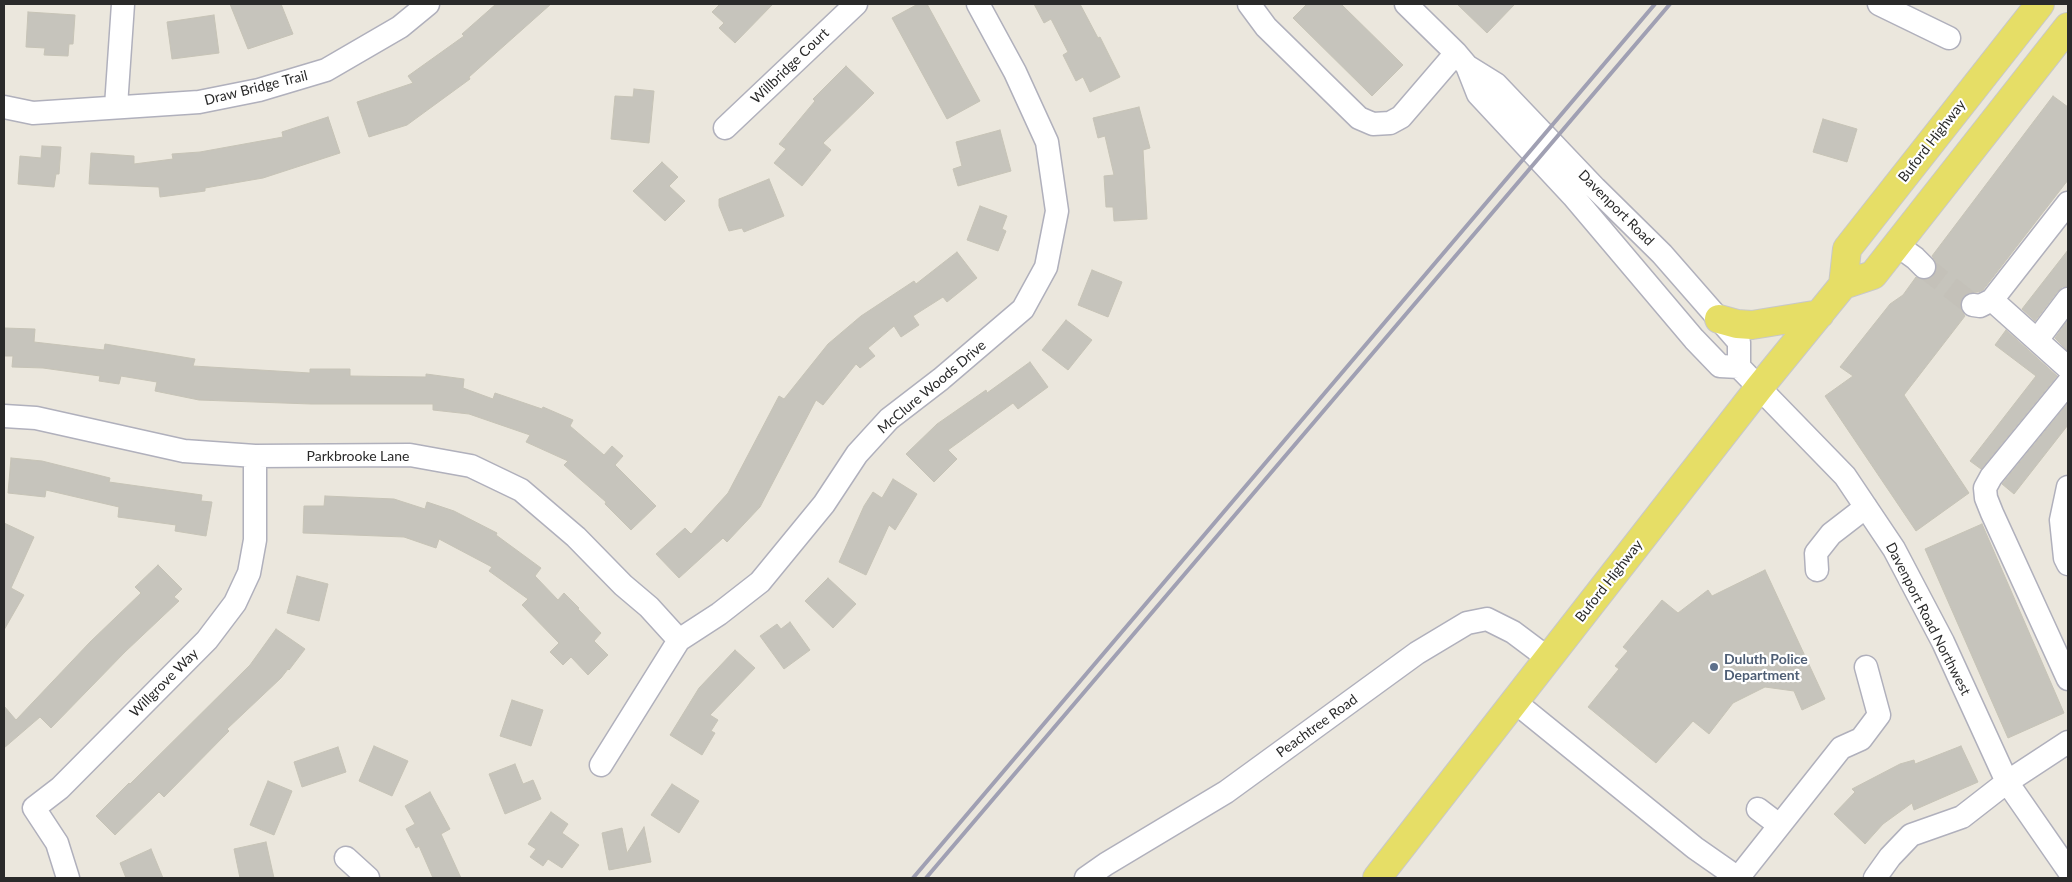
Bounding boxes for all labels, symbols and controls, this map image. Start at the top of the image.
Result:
street label: Willbridge Court [748,25,832,107]
street label: Draw Bridge Trail [203,67,309,109]
street label: Buford Highway [1895,97,1969,185]
street label: Davenport Road [1575,167,1657,249]
street label: McClure Woods Drive [875,337,989,437]
street label: Parkbrooke Lane [307,448,409,464]
street label: Buford Highway [1572,537,1646,625]
street label: Davenport Road Northwest [1882,540,1974,698]
street label: Willgrove Way [126,645,202,721]
place label: Duluth Police Department [1724,651,1808,684]
marker: Duluth Police Department [1708,661,1720,673]
street label: Peachtree Road [1273,691,1361,761]

